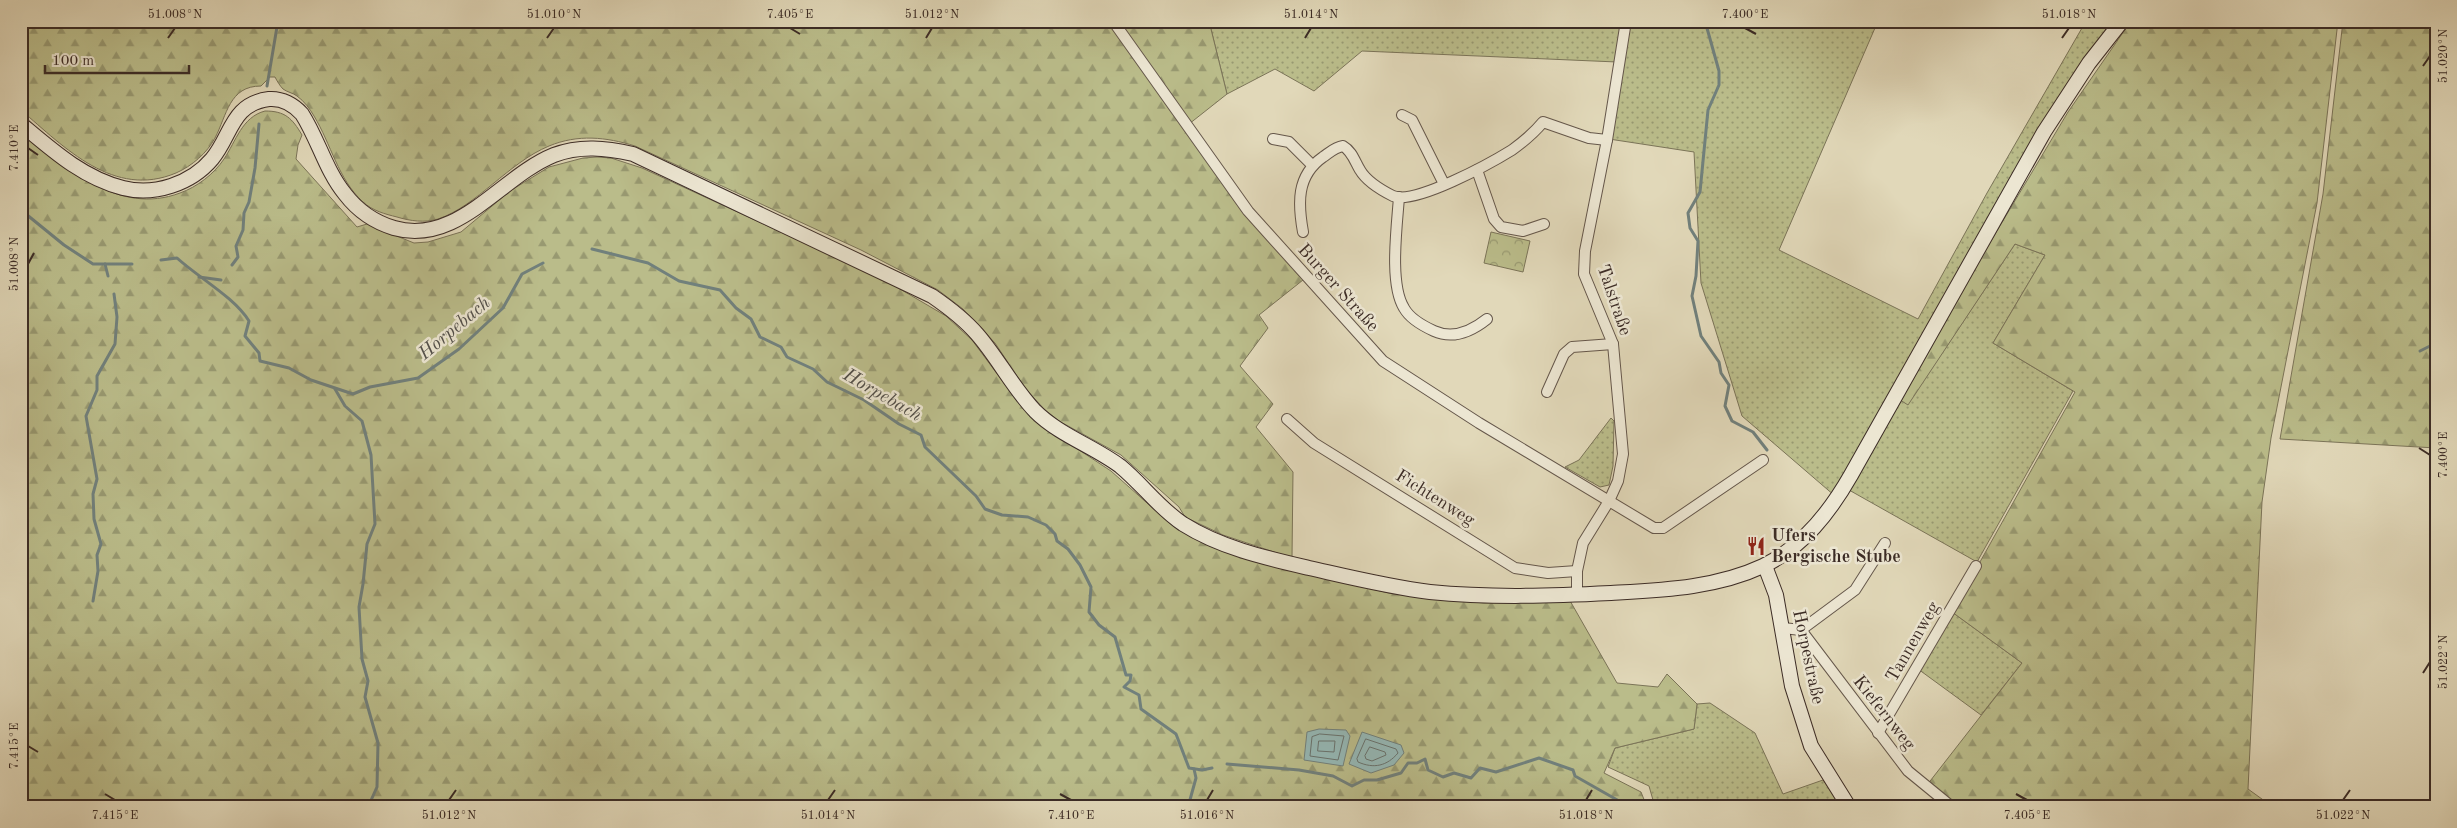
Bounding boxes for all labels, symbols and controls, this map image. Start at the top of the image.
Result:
text: 51.008°N [148,8,202,21]
text: 51.010°N [527,8,581,21]
text: 7.405°E [767,8,813,21]
text: 51.012°N [905,8,959,21]
text: 51.014°N [1284,8,1338,21]
text: 51.018°N [2042,8,2096,21]
text: 7.400°E [1722,9,1768,21]
text: 51.020°N [2437,29,2450,83]
scale bar [45,42,189,74]
text: 100 m [52,54,94,69]
text: 7.410°E [9,125,21,171]
text: 51.008°N [8,237,21,291]
street label: Burger Straße [1294,241,1382,335]
street label: Talstraße [1593,262,1635,338]
water label: Horpebach [415,293,495,365]
water label: Horpebach [839,365,925,426]
text: 7.400°E [2438,432,2450,478]
street label: Fichtenweg [1392,467,1478,530]
place label: Ufers Bergische Stube [1771,527,1901,566]
restaurant icon: Ufers Bergische Stube [1745,535,1767,557]
street label: Tannenweg [1883,599,1943,685]
street label: Horpestraße [1789,608,1827,706]
text: 51.022°N [2437,635,2450,689]
street label: Kiefernweg [1849,672,1919,754]
text: 7.415°E [8,723,21,769]
text: 7.415°E [92,809,138,822]
text: 51.012°N [422,809,476,822]
text: 51.014°N [801,809,855,822]
text: 51.016°N [1180,809,1234,822]
text: 51.018°N [1559,809,1613,822]
text: 7.405°E [2004,809,2050,822]
text: 51.022°N [2316,809,2370,822]
text: 7.410°E [1048,810,1094,822]

